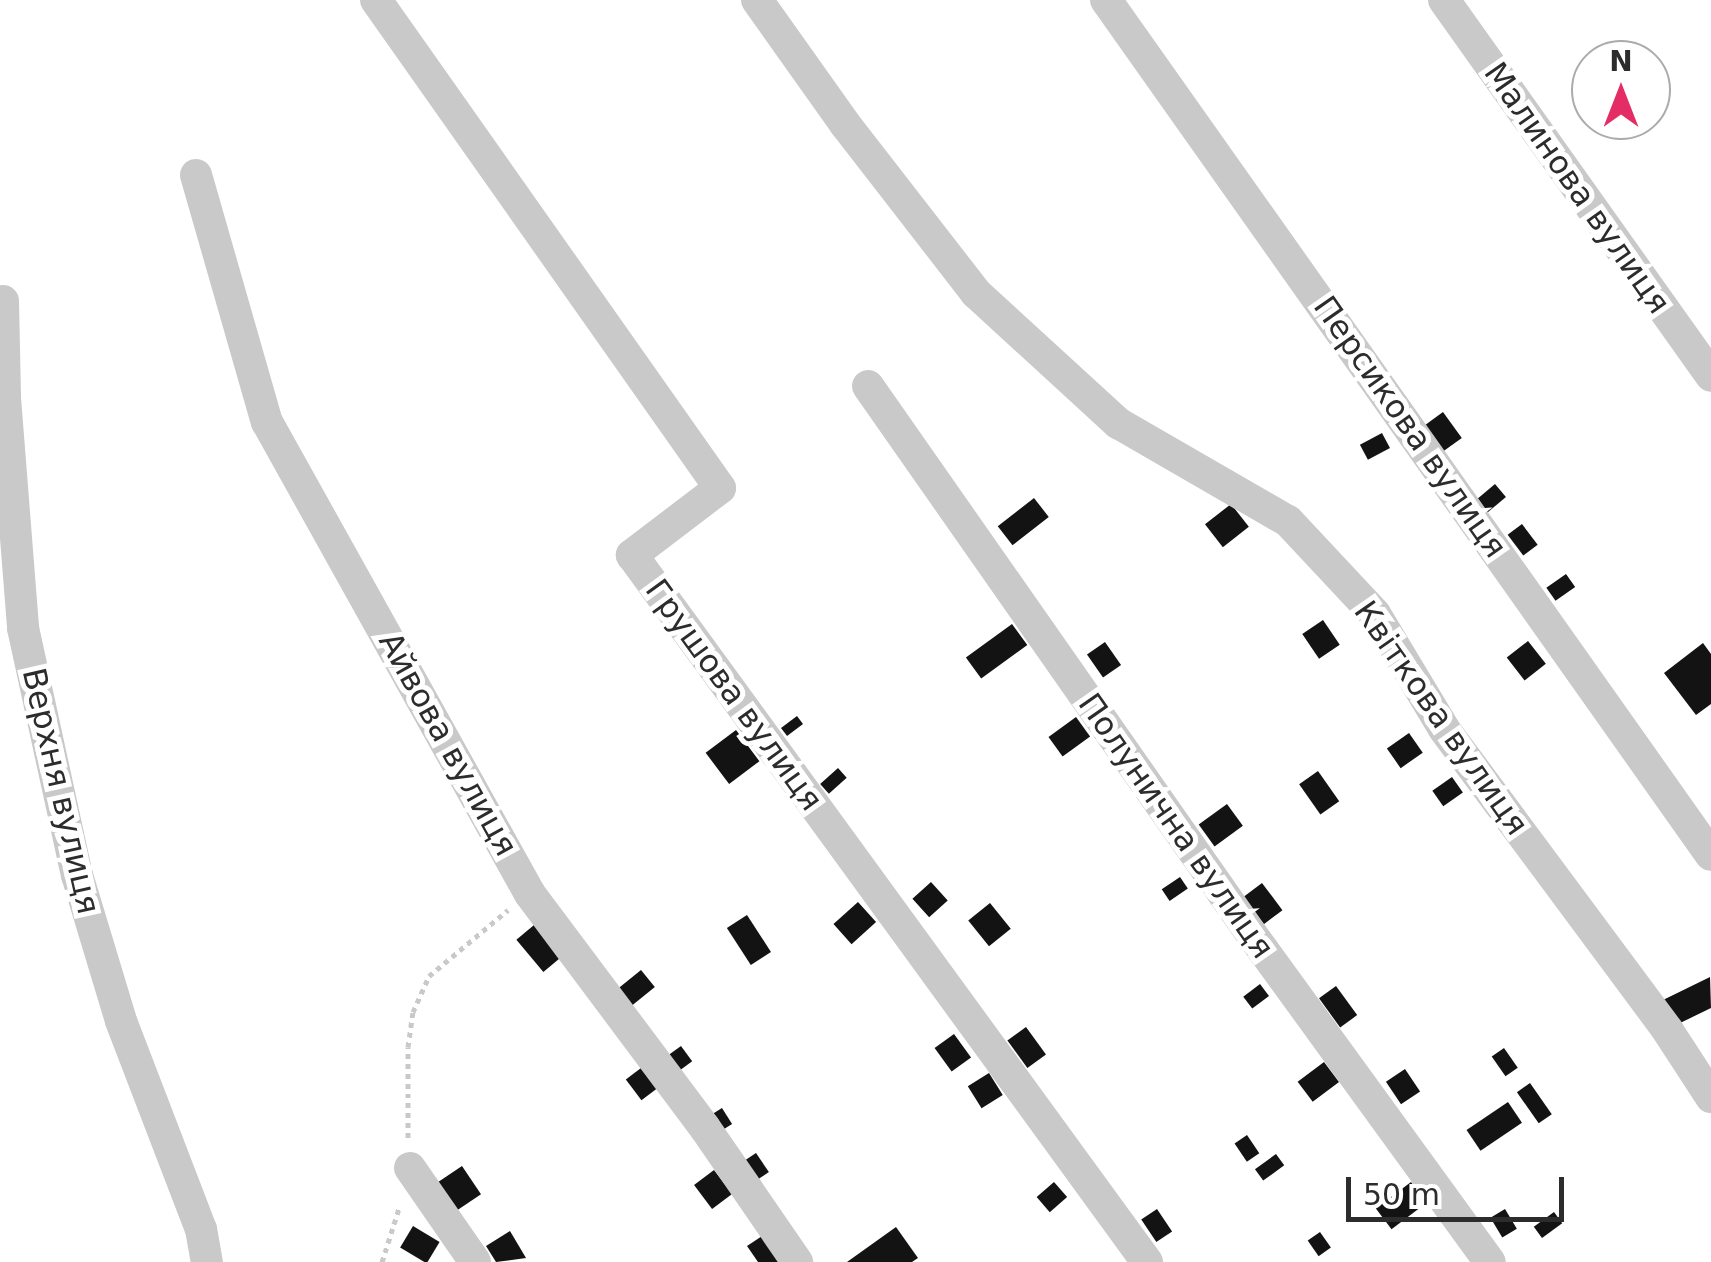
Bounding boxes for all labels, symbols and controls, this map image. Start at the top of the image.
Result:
north arrow [1571,40,1671,140]
text: N [1609,45,1633,78]
street label: Малинова вулиця [1476,55,1678,321]
street label: Персикова вулиця [1305,289,1515,565]
street label: Грушова вулиця [637,572,831,818]
street label: Квіткова вулиця [1346,594,1536,842]
street label: Айвова вулиця [371,625,525,863]
street label: Верхня вулиця [14,664,108,918]
street label: Полунична вулиця [1070,686,1282,966]
scale bar [1351,1157,1568,1219]
text: 50 m [1363,1177,1440,1212]

